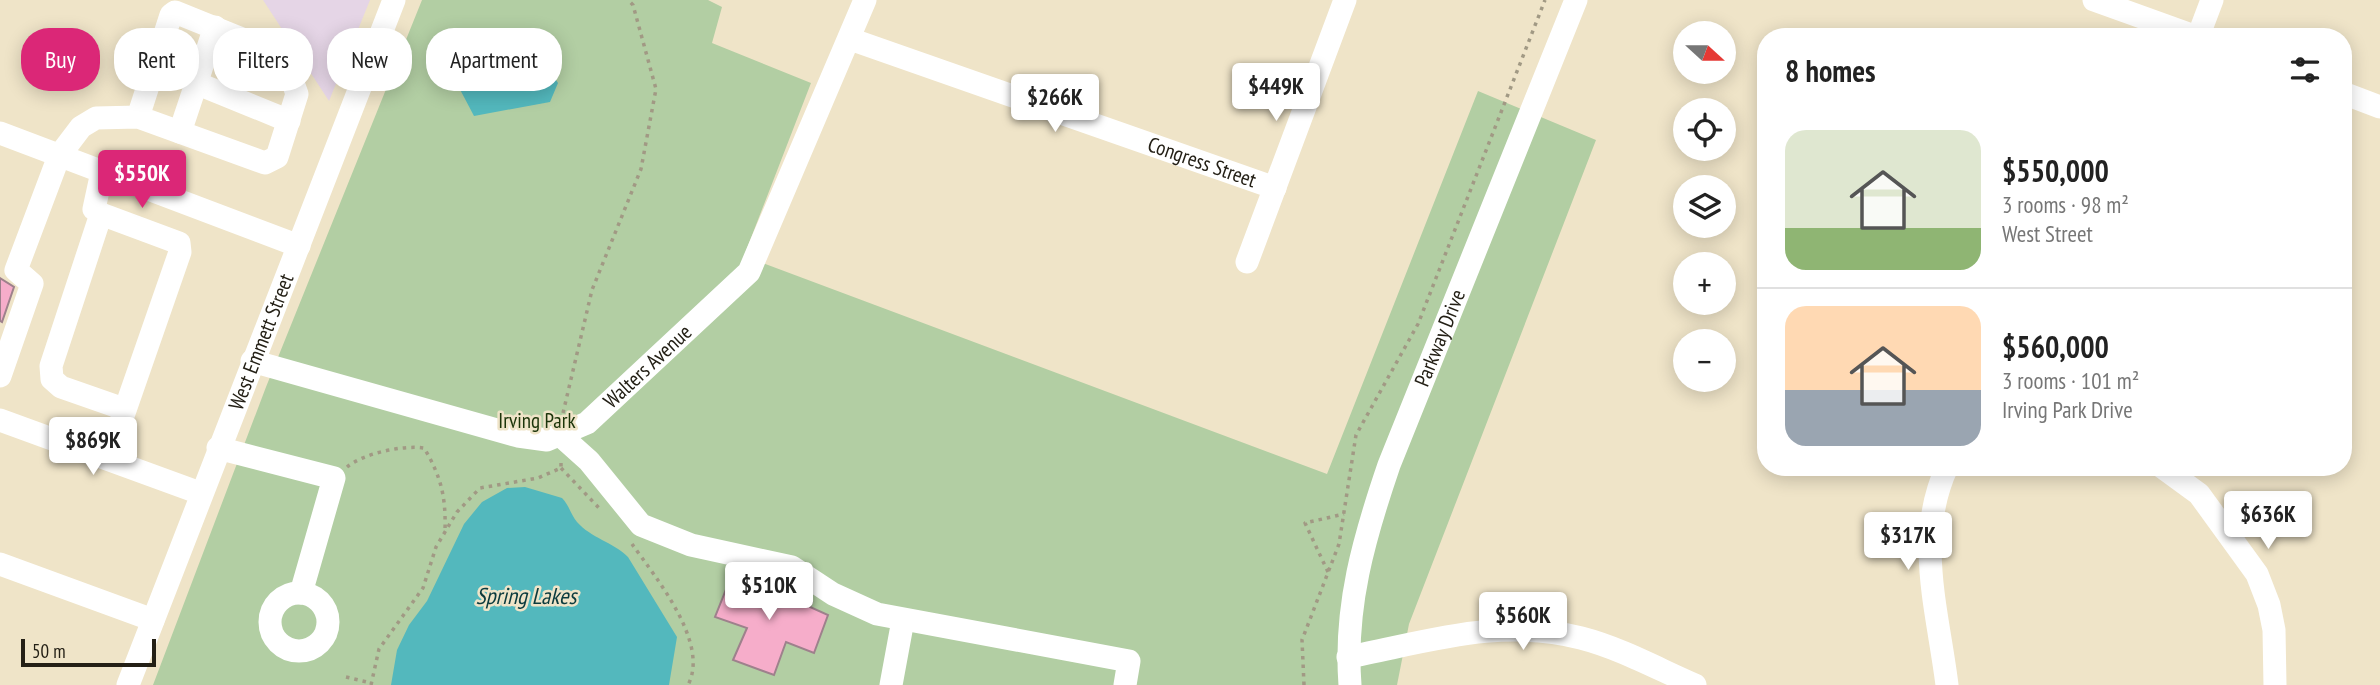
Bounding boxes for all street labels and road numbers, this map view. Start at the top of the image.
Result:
street label: Congress Street [1144,130,1260,193]
street label: West Emmett Street [222,270,299,414]
street label: Parkway Drive [1408,285,1471,390]
street label: Walters Avenue [598,318,697,414]

